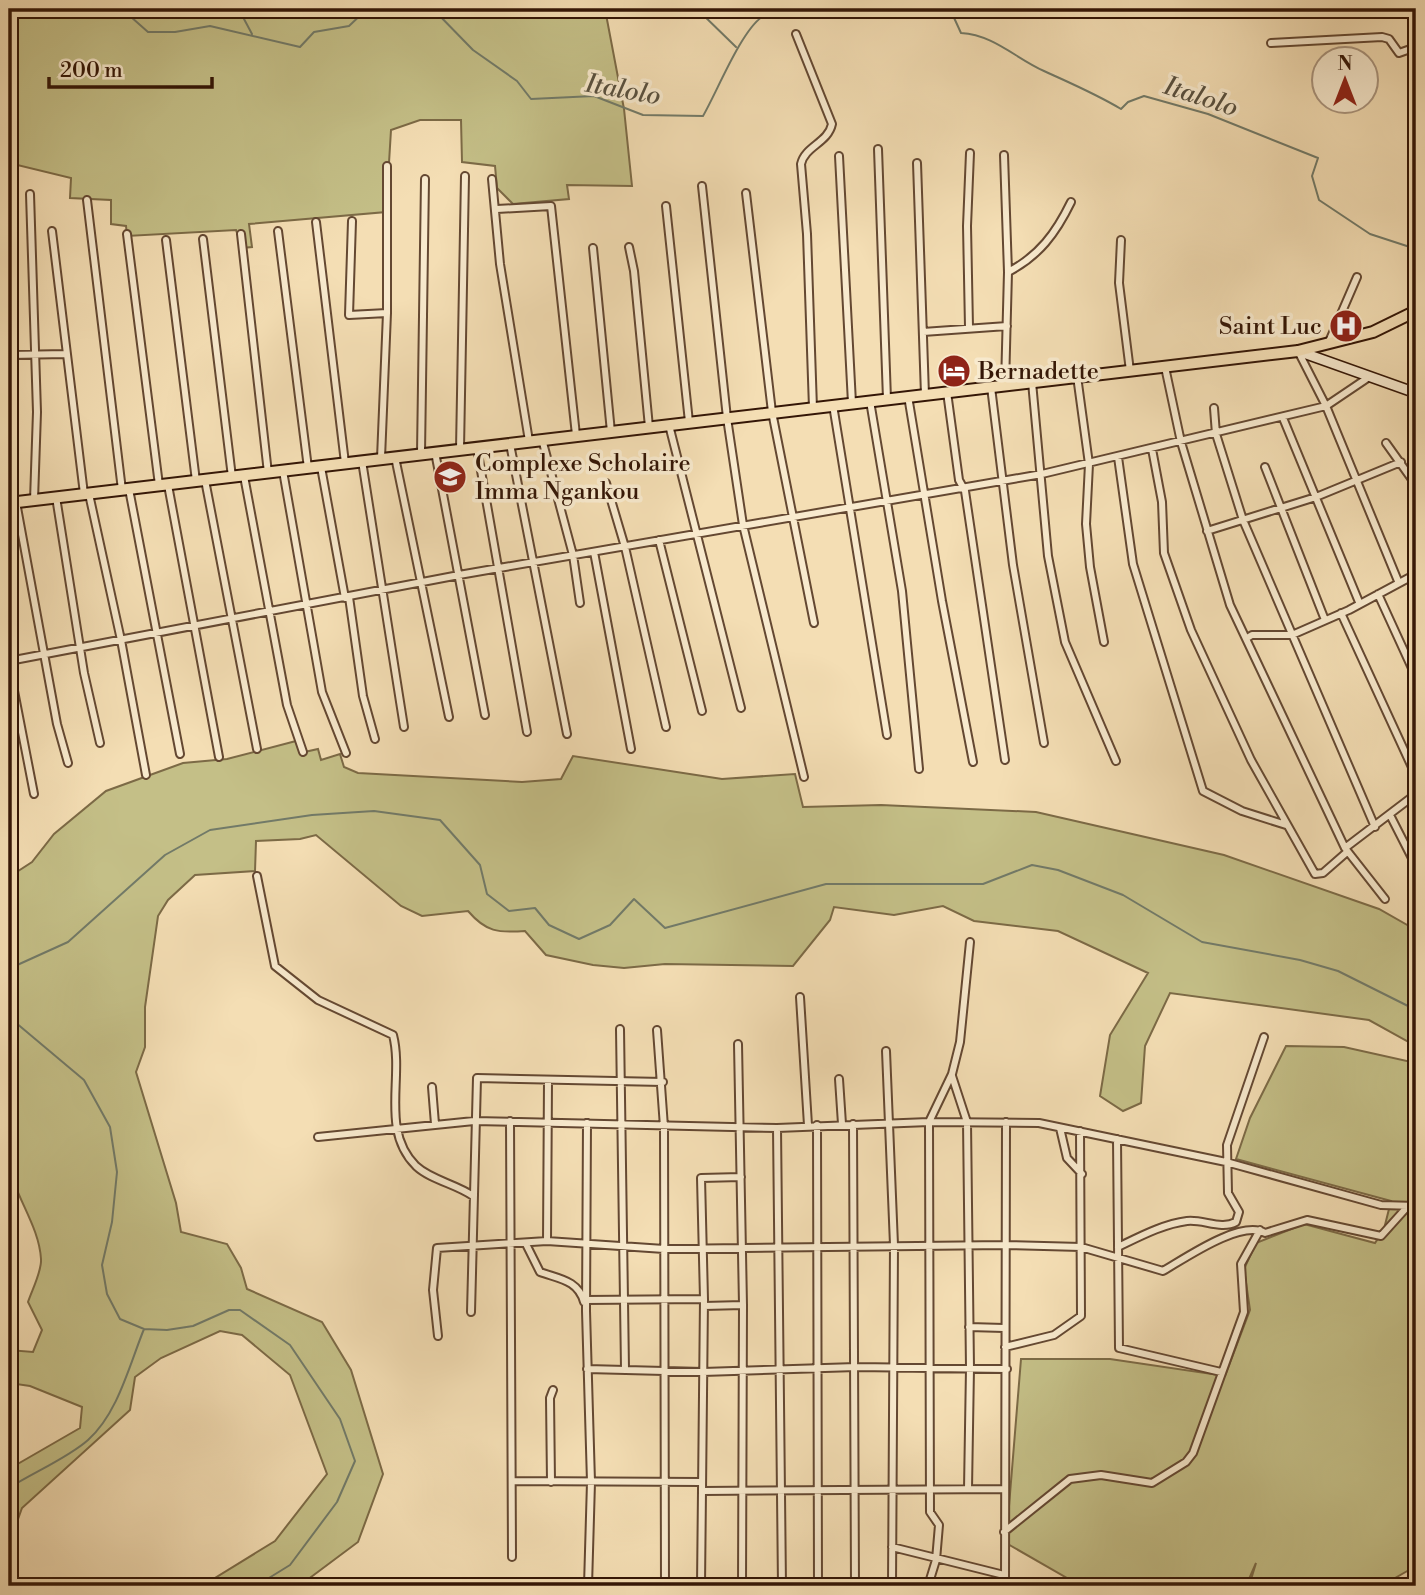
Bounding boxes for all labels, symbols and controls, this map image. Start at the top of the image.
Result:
scale bar [49,46,212,90]
north arrow [1310,46,1380,116]
text: N [1337,52,1353,76]
text: 200 m [60,58,123,84]
water label: Italolo [581,67,663,112]
water label: Italolo [1159,70,1242,124]
hospital icon: Saint Luc [1327,307,1365,345]
place label: Saint Luc [1219,312,1322,342]
hotel icon: Bernadette [935,352,973,390]
place label: Bernadette [977,357,1099,387]
place label: Complexe Scholaire Imma Ngankou [475,449,691,507]
school or university icon: Complexe Scholaire Imma Ngankou [431,458,469,496]

